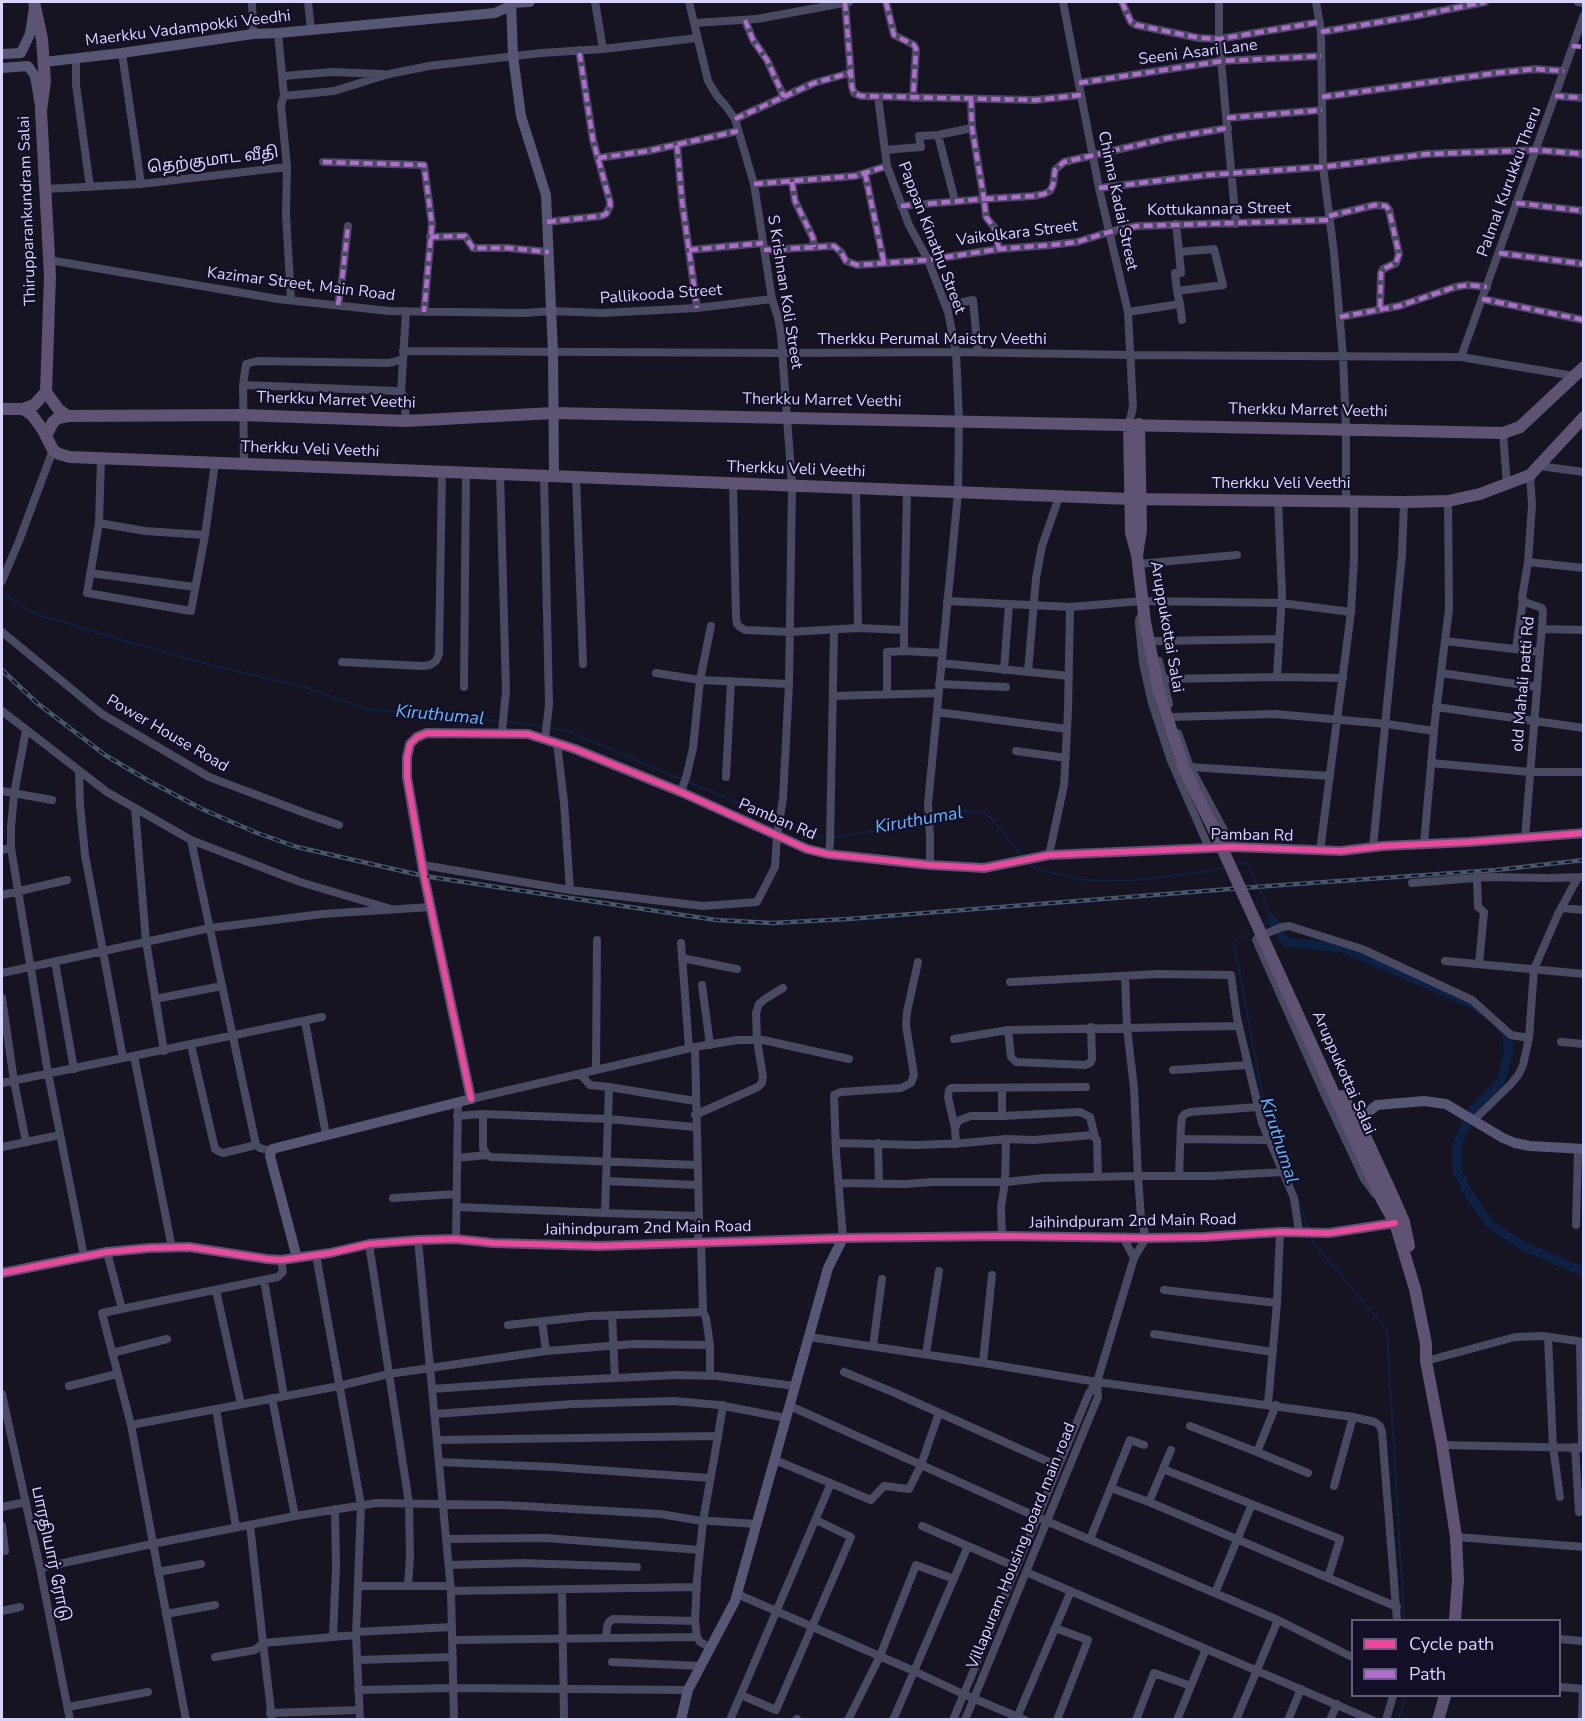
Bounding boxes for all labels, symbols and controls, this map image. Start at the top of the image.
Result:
street label: Maerkku Vadampokki Veedhi [84,7,292,51]
street label: Seeni Asari Lane [1137,36,1259,70]
street label: Palmal Kurukku Theru [1474,104,1546,260]
street label: Thirupparankundram Salai [15,116,41,306]
street label: Chinna Kadai Street [1093,130,1141,272]
street label: தெற்குமாட வீதி [146,143,280,179]
street label: Pappan Kinathu Street [893,159,969,317]
street label: Kottukannara Street [1147,199,1291,221]
street label: S Krishnan Koli Street [762,214,806,370]
street label: Vaikolkara Street [955,217,1079,251]
street label: Kazimar Street, Main Road [206,264,396,306]
street label: Pallikooda Street [599,281,723,309]
street label: Therkku Perumal Maistry Veethi [817,330,1047,350]
street label: Therkku Marret Veethi [256,389,416,413]
street label: Therkku Marret Veethi [742,390,902,412]
street label: Therkku Marret Veethi [1228,400,1388,422]
street label: Therkku Veli Veethi [240,438,380,462]
street label: Therkku Veli Veethi [726,458,866,482]
street label: Therkku Veli Veethi [1212,474,1350,494]
street label: Aruppukottai Salai [1145,560,1187,694]
street label: old Mahali patti Rd [1509,616,1539,752]
street label: Power House Road [103,691,231,777]
water label: Kiruthumal [395,701,485,731]
street label: Pamban Rd [735,795,819,845]
water label: Kiruthumal [873,803,965,839]
street label: Pamban Rd [1210,826,1294,846]
street label: Aruppukottai Salai [1307,1008,1379,1138]
water label: Kiruthumal [1254,1095,1302,1187]
street label: Jaihindpuram 2nd Main Road [1029,1211,1237,1233]
street label: Jaihindpuram 2nd Main Road [544,1218,752,1240]
street label: Villapuram Housing board main road [964,1420,1080,1672]
street label: பாரதியார் ரோடு [26,1485,74,1623]
legend [1351,1619,1561,1697]
text: Cycle path [1409,1632,1494,1656]
text: Path [1409,1662,1446,1686]

